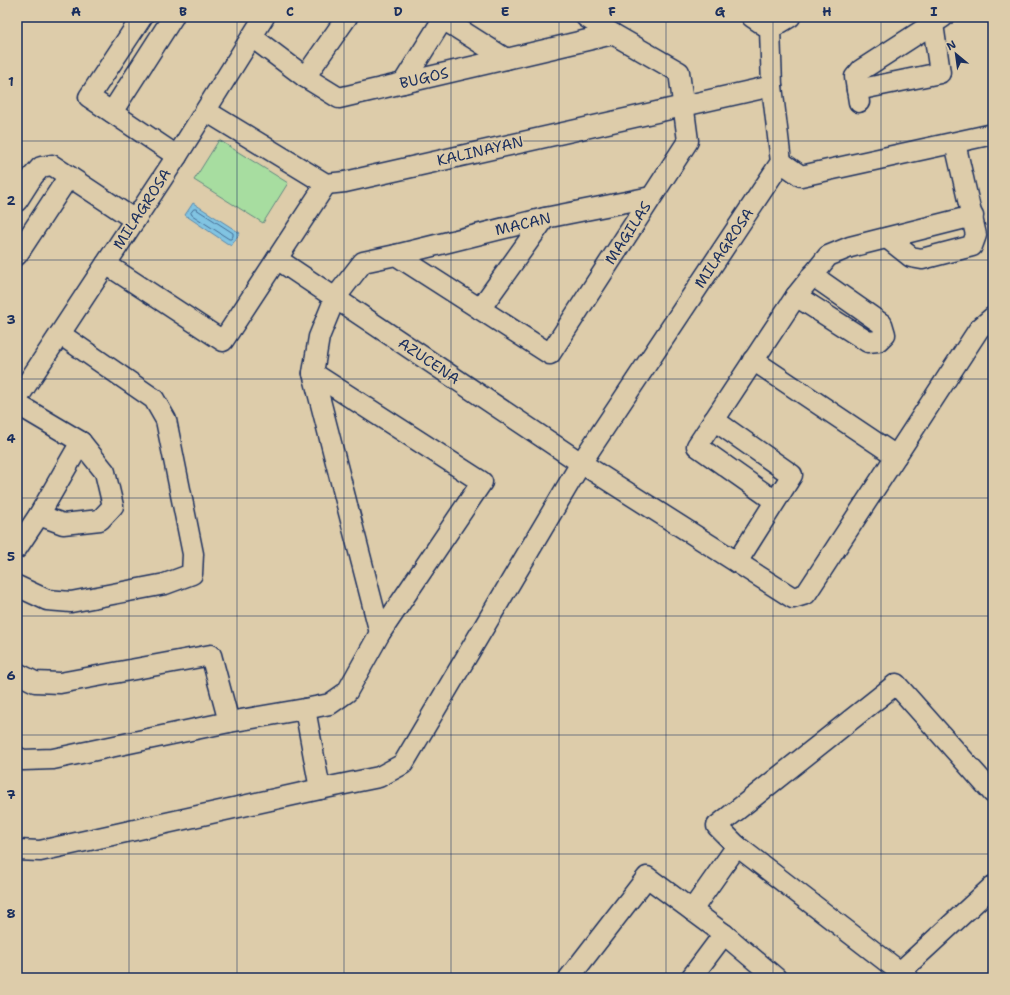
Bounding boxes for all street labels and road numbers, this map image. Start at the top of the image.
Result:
street label: BUGOS [398,63,450,93]
street label: KALINAYAN [435,131,525,171]
street label: MILAGROSA [108,165,176,253]
street label: MAGILAS [600,198,656,268]
street label: MILAGROSA [690,204,758,292]
street label: MACAN [493,208,553,240]
street label: AZUCENA [394,333,464,389]

